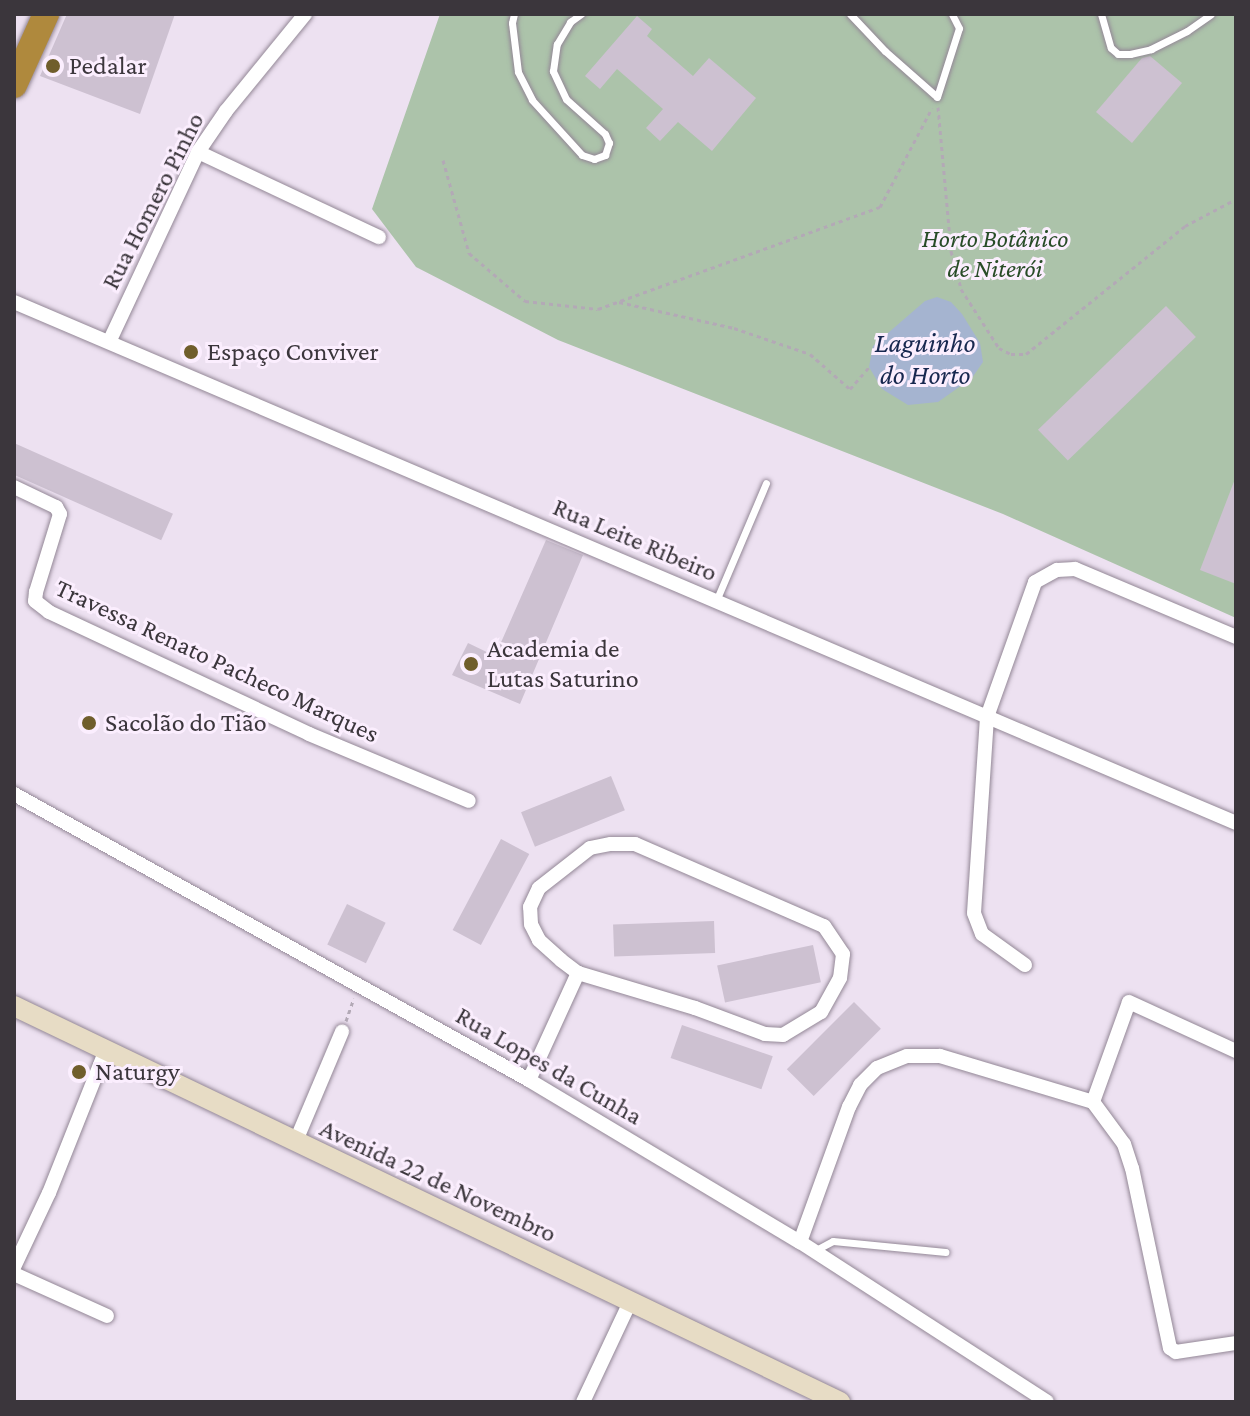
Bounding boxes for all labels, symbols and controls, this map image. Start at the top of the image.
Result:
place label: Pedalar [69,50,147,82]
marker: Pedalar [44,57,62,75]
street label: Rua Homero Pinho [95,107,211,295]
park label: Horto Botânico de Niterói [922,223,1068,284]
water label: Laguinho do Horto [875,326,975,392]
place label: Espaço Conviver [207,336,379,368]
marker: Espaço Conviver [182,343,200,361]
street label: Rua Leite Ribeiro [548,491,722,589]
street label: Travessa Renato Pacheco Marques [50,572,384,750]
place label: Academia de Lutas Saturino [487,633,639,694]
marker: Academia de Lutas Saturino [462,655,480,673]
place label: Sacolão do Tião [105,707,267,739]
marker: Sacolão do Tião [80,714,98,732]
street label: Rua Lopes da Cunha [450,1000,648,1132]
place label: Naturgy [95,1056,180,1088]
marker: Naturgy [70,1063,88,1081]
street label: Avenida 22 de Novembro [315,1113,561,1249]

